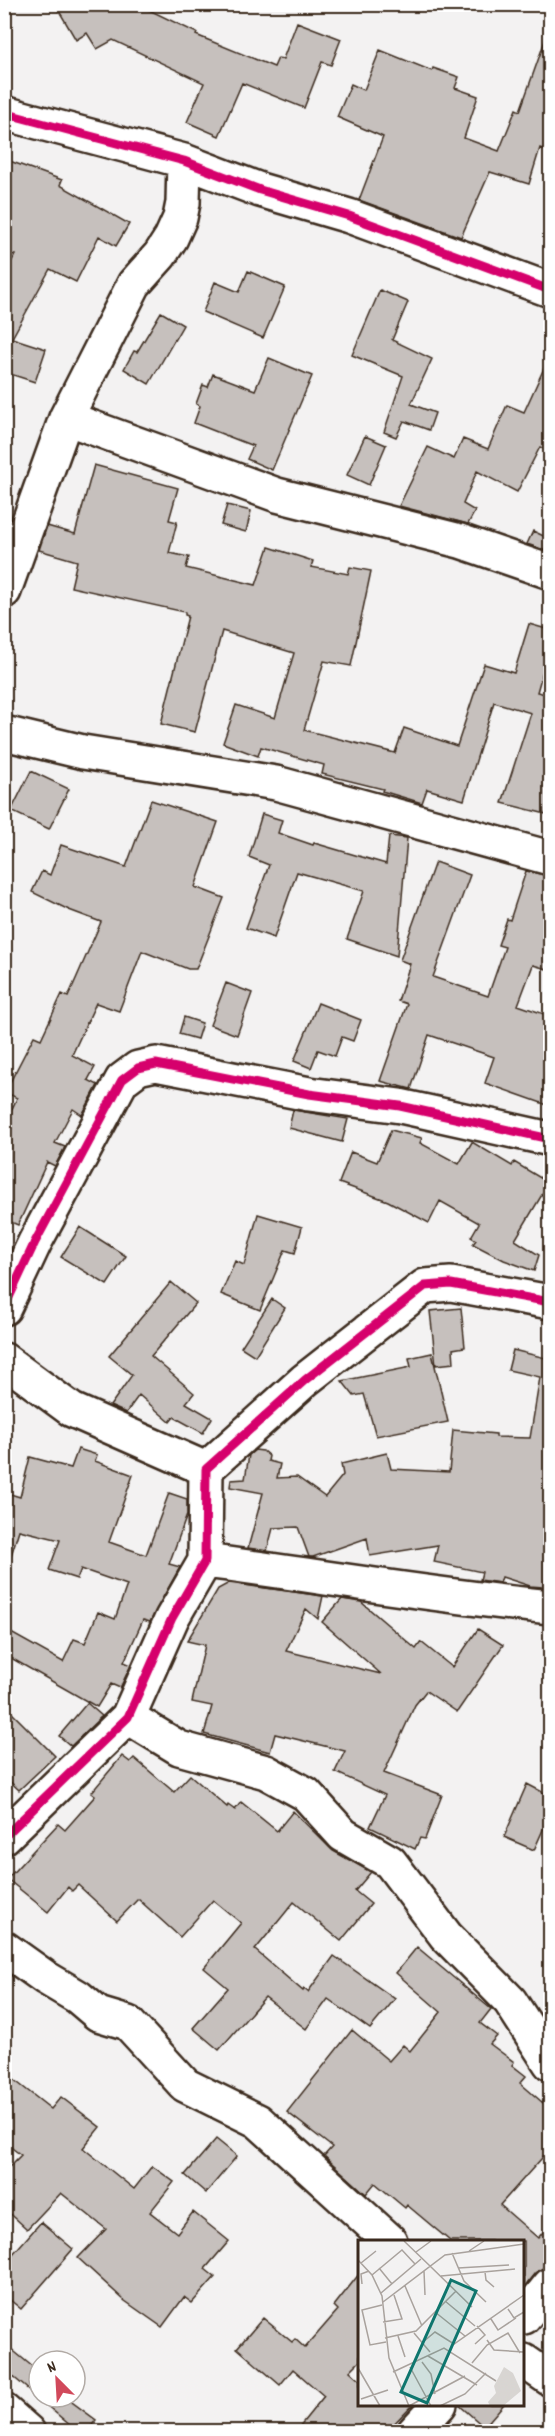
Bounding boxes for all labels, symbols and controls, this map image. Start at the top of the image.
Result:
inset map [358,2240,525,2406]
north arrow [27,2349,87,2409]
text: N [44,2355,60,2380]

